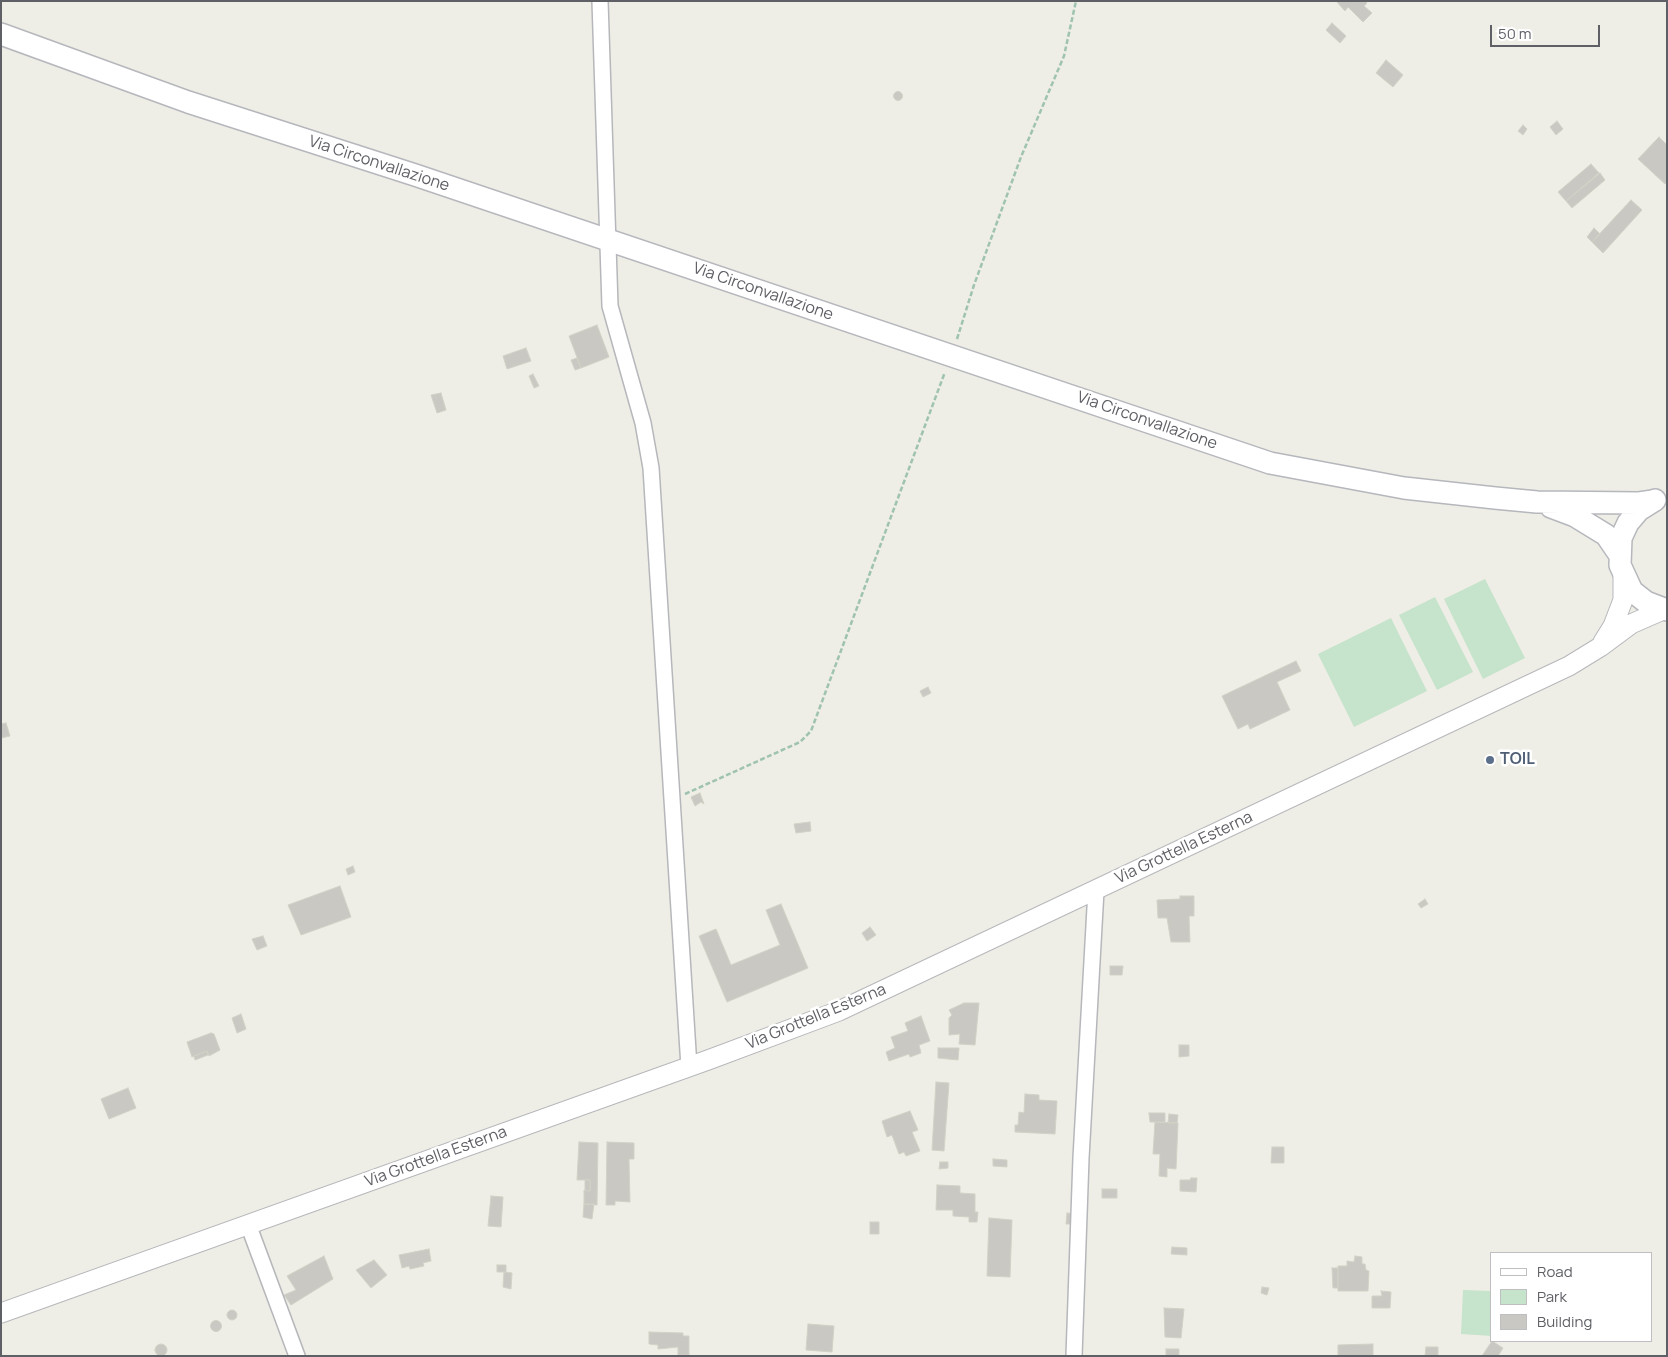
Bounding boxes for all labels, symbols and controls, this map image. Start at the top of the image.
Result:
scale bar [1493,15,1603,47]
text: 50 m [1498,23,1532,44]
street label: Via Circonvallazione [306,132,452,196]
street label: Via Circonvallazione [690,259,836,325]
street label: Via Circonvallazione [1074,388,1220,454]
place label: TOIL [1500,750,1535,770]
marker: TOIL [1484,754,1496,766]
street label: Via Grottella Esterna [1112,808,1256,888]
street label: Via Grottella Esterna [743,980,889,1054]
street label: Via Grottella Esterna [363,1122,509,1192]
legend [1490,1252,1653,1342]
text: Road [1537,1261,1573,1282]
text: Park [1537,1286,1567,1307]
text: Building [1537,1311,1592,1332]

